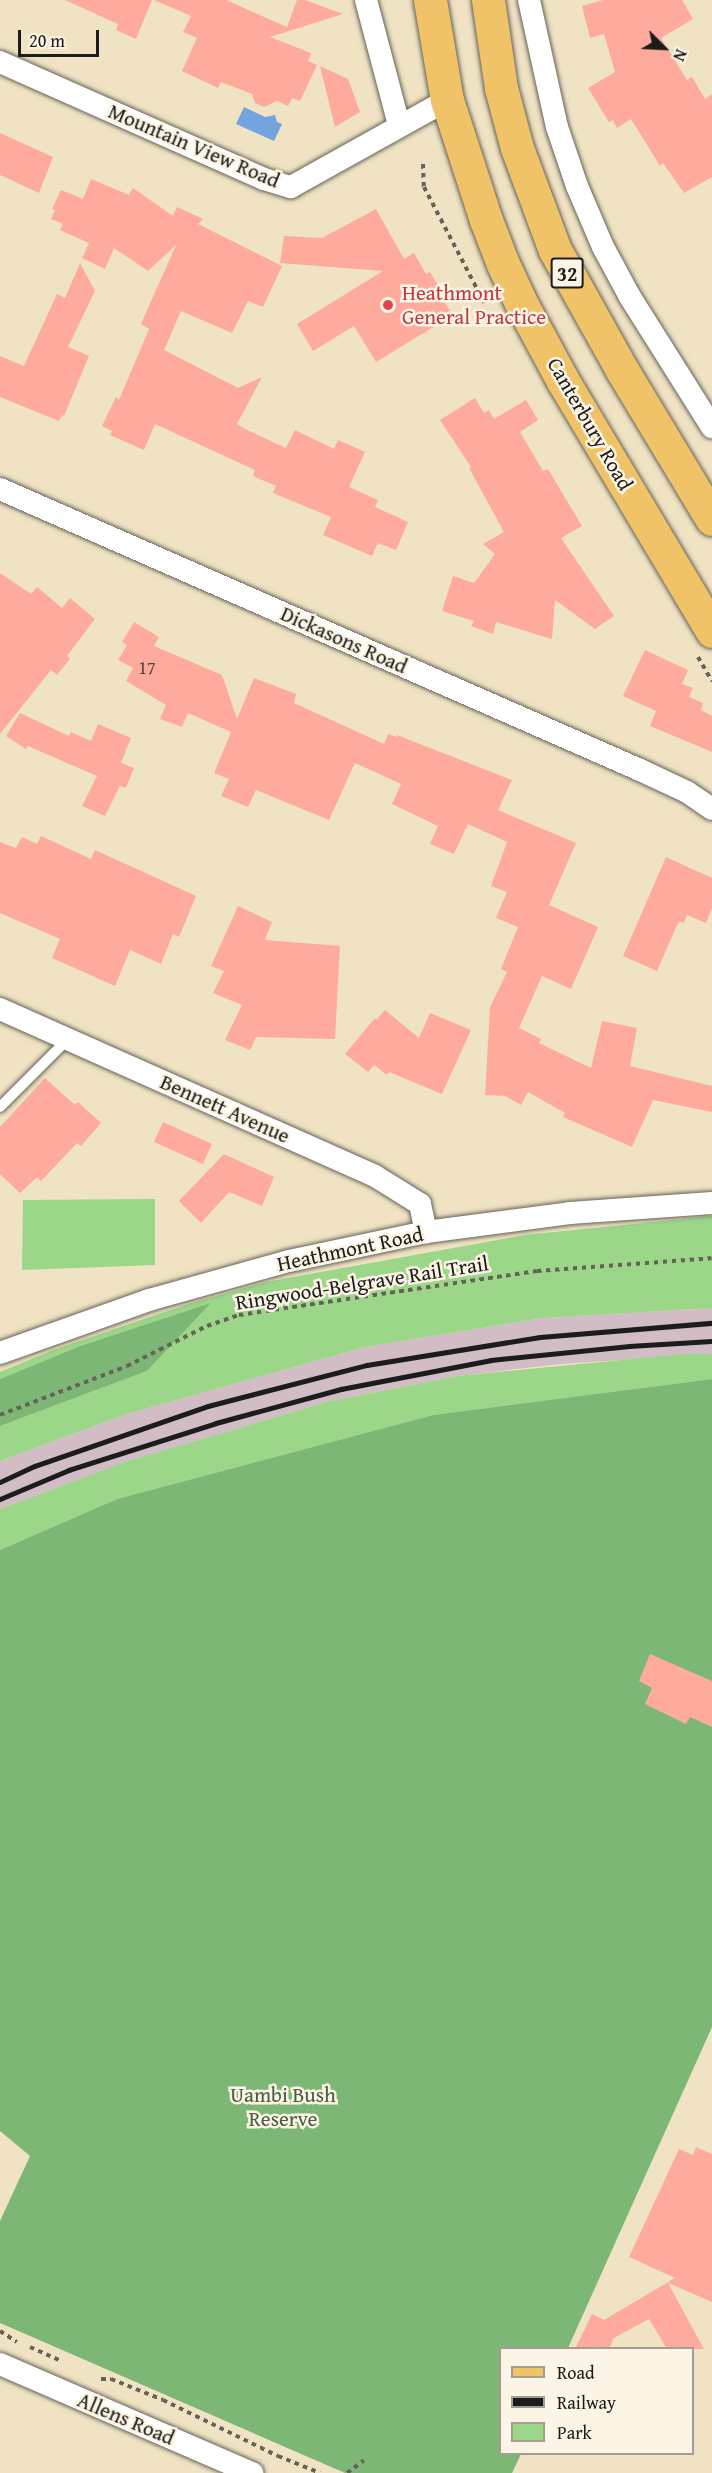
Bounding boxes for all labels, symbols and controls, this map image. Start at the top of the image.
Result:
scale bar [21,18,102,56]
north arrow [634,18,694,78]
text: 20 m [29,27,65,54]
text: N [667,46,694,65]
street label: Mountain View Road [105,99,283,193]
road number: 32 [550,256,584,290]
place label: Heathmont General Practice [402,280,546,330]
marker: Heathmont General Practice [379,296,397,314]
street label: Canterbury Road [542,353,638,495]
street label: Dickasons Road [277,601,411,679]
house number: 17 [138,657,156,679]
street label: Bennett Avenue [156,1069,294,1149]
street label: Heathmont Road [275,1221,425,1277]
street label: Ringwood-Belgrave Rail Trail [234,1251,490,1315]
park label: Uambi Bush Reserve [230,2082,336,2132]
legend [499,2347,694,2455]
text: Road [557,2359,595,2386]
street label: Allens Road [74,2387,178,2451]
text: Railway [557,2389,616,2416]
text: Park [557,2419,592,2446]

